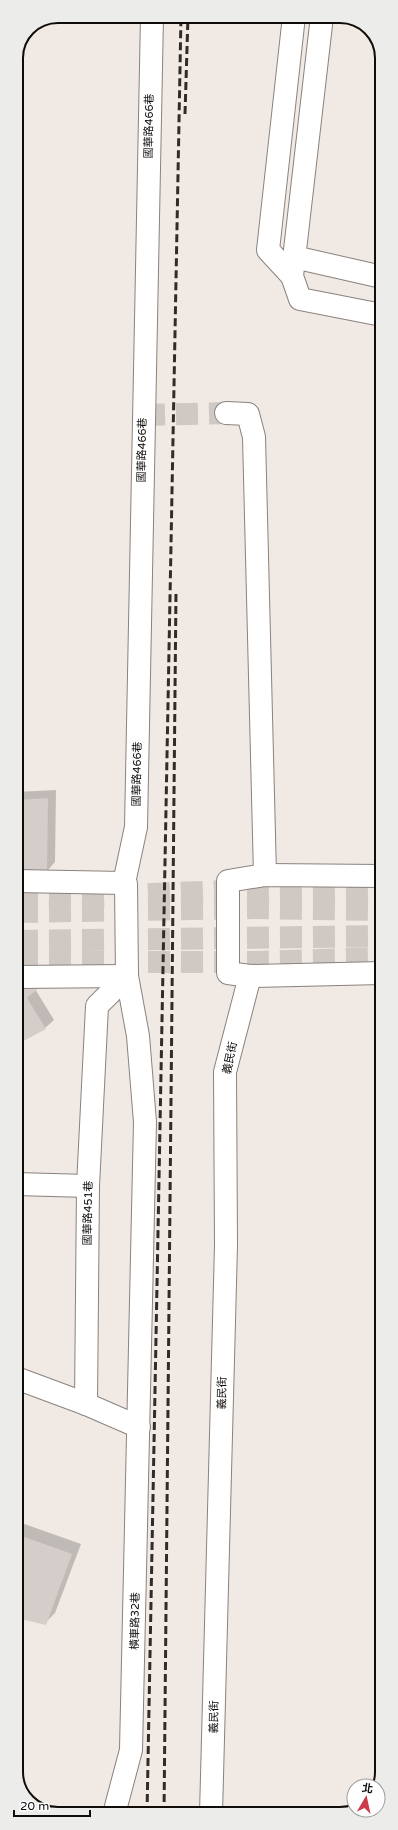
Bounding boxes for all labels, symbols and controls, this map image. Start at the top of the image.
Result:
street label: 國華路466巷 [142,94,156,158]
street label: 國華路466巷 [135,418,149,482]
street label: 國華路466巷 [130,742,144,806]
street label: 義民街 [220,1041,240,1075]
street label: 國華路451巷 [81,1181,95,1245]
street label: 義民街 [215,1376,229,1410]
street label: 橫車路32巷 [128,1592,142,1650]
street label: 義民街 [207,1700,221,1734]
north arrow [346,1778,386,1818]
text: 北 [361,1781,374,1796]
scale bar [14,1792,90,1818]
text: 20 m [20,1799,49,1813]

